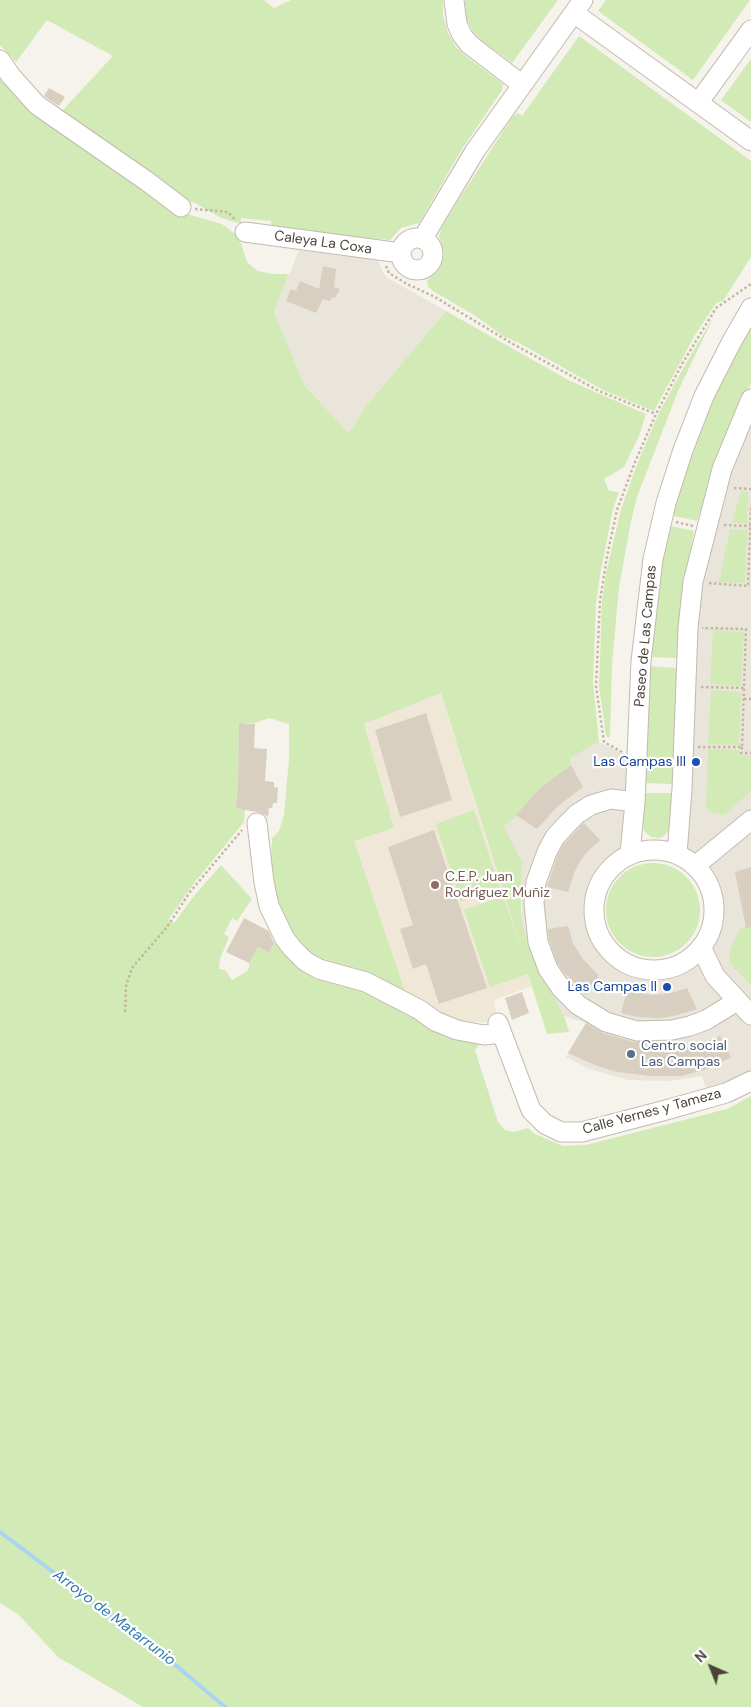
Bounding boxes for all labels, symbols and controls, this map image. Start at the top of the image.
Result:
street label: Caleya La Coxa [273,228,373,258]
street label: Paseo de Las Campas [631,564,661,708]
place label: Las Campas III [593,754,686,770]
marker: Las Campas III [690,756,702,768]
place label: C.E.P. Juan Rodríguez Muñiz [445,869,550,902]
marker: C.E.P. Juan Rodríguez Muñiz [429,879,441,891]
place label: Las Campas II [567,979,657,995]
marker: Las Campas II [661,981,673,993]
place label: Centro social Las Campas [641,1038,727,1070]
marker: Centro social Las Campas [625,1048,637,1060]
street label: Calle Yernes y Tameza [581,1085,723,1139]
water label: Arroyo de Matarrunio [49,1566,179,1670]
north arrow [686,1642,736,1692]
text: N [691,1646,711,1666]

